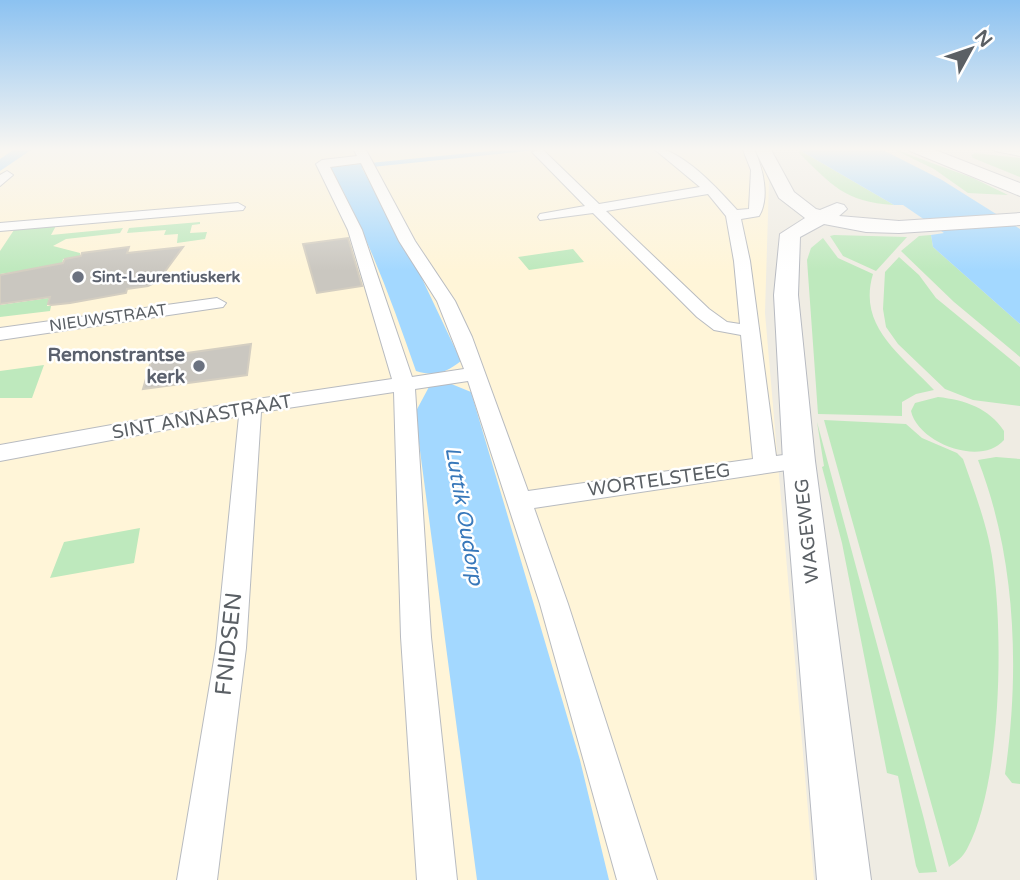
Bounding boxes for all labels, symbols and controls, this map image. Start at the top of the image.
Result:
north arrow [936,14,1006,84]
text: N [970,26,997,52]
place label: Sint-Laurentiuskerk [92,267,241,287]
marker: Sint-Laurentiuskerk [70,269,86,285]
street label: NIEUWSTRAAT [48,300,168,336]
place label: Remonstrantse kerk [47,344,186,388]
marker: Remonstrantse kerk [191,358,207,374]
street label: SINT ANNASTRAAT [110,390,294,444]
water label: Luttik Oudorp [440,445,489,589]
street label: WORTELSTEEG [586,459,732,501]
street label: WAGEWEG [791,478,823,584]
street label: FNIDSEN [210,591,248,697]

